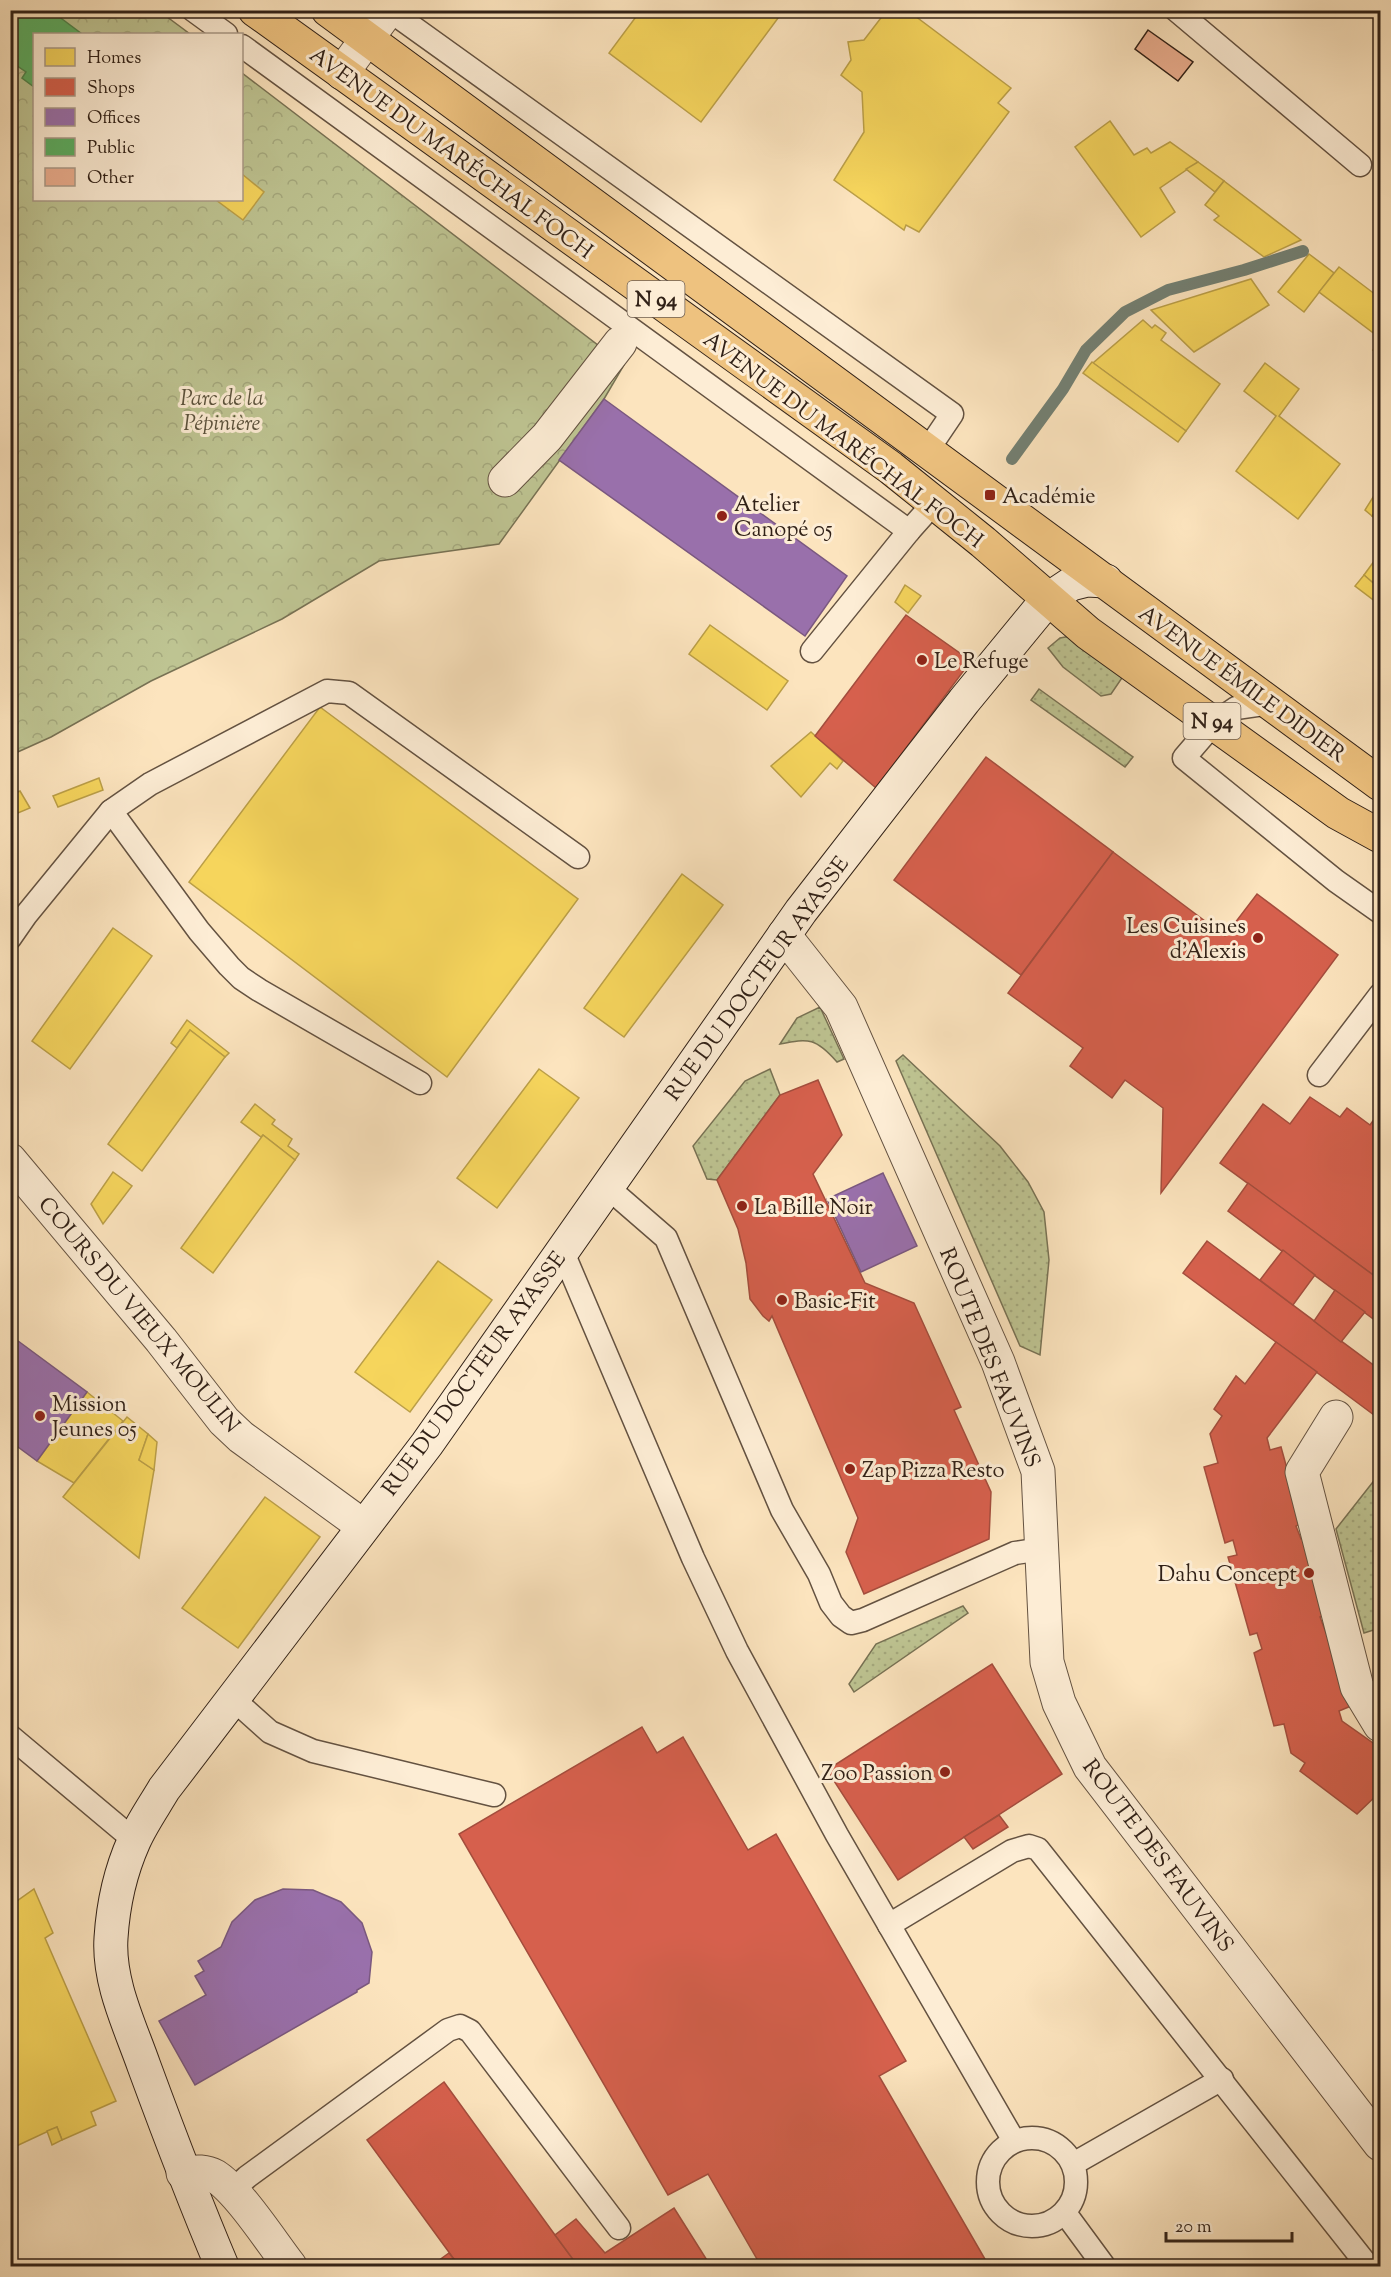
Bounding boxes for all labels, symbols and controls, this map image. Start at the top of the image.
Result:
legend [33,33,243,201]
street label: AVENUE DU MARÉCHAL FOCH [302,40,599,268]
text: Homes [87,46,141,72]
text: Shops [87,76,135,102]
text: Offices [87,106,140,132]
text: Public [87,136,135,162]
text: Other [87,166,134,192]
road number: N 94 [628,281,684,317]
street label: AVENUE DU MARÉCHAL FOCH [695,324,990,558]
park label: Parc de la Pépinière [180,384,264,441]
place label: Académie [1002,482,1096,514]
marker: Académie [983,488,997,502]
place label: Atelier Canopé 05 [734,490,833,547]
marker: Atelier Canopé 05 [715,509,729,523]
street label: AVENUE ÉMILE DIDIER [1131,598,1352,772]
place label: Le Refuge [934,647,1029,679]
marker: Le Refuge [915,653,929,667]
road number: N 94 [1184,703,1240,739]
street label: RUE DU DOCTEUR AYASSE [659,851,858,1109]
place label: Les Cuisines d'Alexis [1126,912,1246,969]
marker: Les Cuisines d'Alexis [1251,931,1265,945]
street label: COURS DU VIEUX MOULIN [29,1191,246,1441]
place label: La Bille Noir [754,1193,873,1225]
marker: La Bille Noir [735,1199,749,1213]
street label: ROUTE DES FAUVINS [929,1243,1047,1473]
street label: RUE DU DOCTEUR AYASSE [376,1246,575,1504]
place label: Basic-Fit [794,1287,876,1319]
marker: Basic-Fit [775,1293,789,1307]
place label: Mission Jeunes 05 [51,1390,137,1447]
marker: Mission Jeunes 05 [33,1409,47,1423]
place label: Zap Pizza Resto [862,1456,1005,1488]
marker: Zap Pizza Resto [843,1462,857,1476]
place label: Dahu Concept [1158,1560,1297,1592]
marker: Dahu Concept [1302,1566,1316,1580]
street label: ROUTE DES FAUVINS [1073,1753,1240,1960]
place label: Zoo Passion [821,1759,933,1791]
marker: Zoo Passion [938,1765,952,1779]
scale bar [1166,2205,1292,2243]
text: 20 m [1175,2215,1212,2241]

